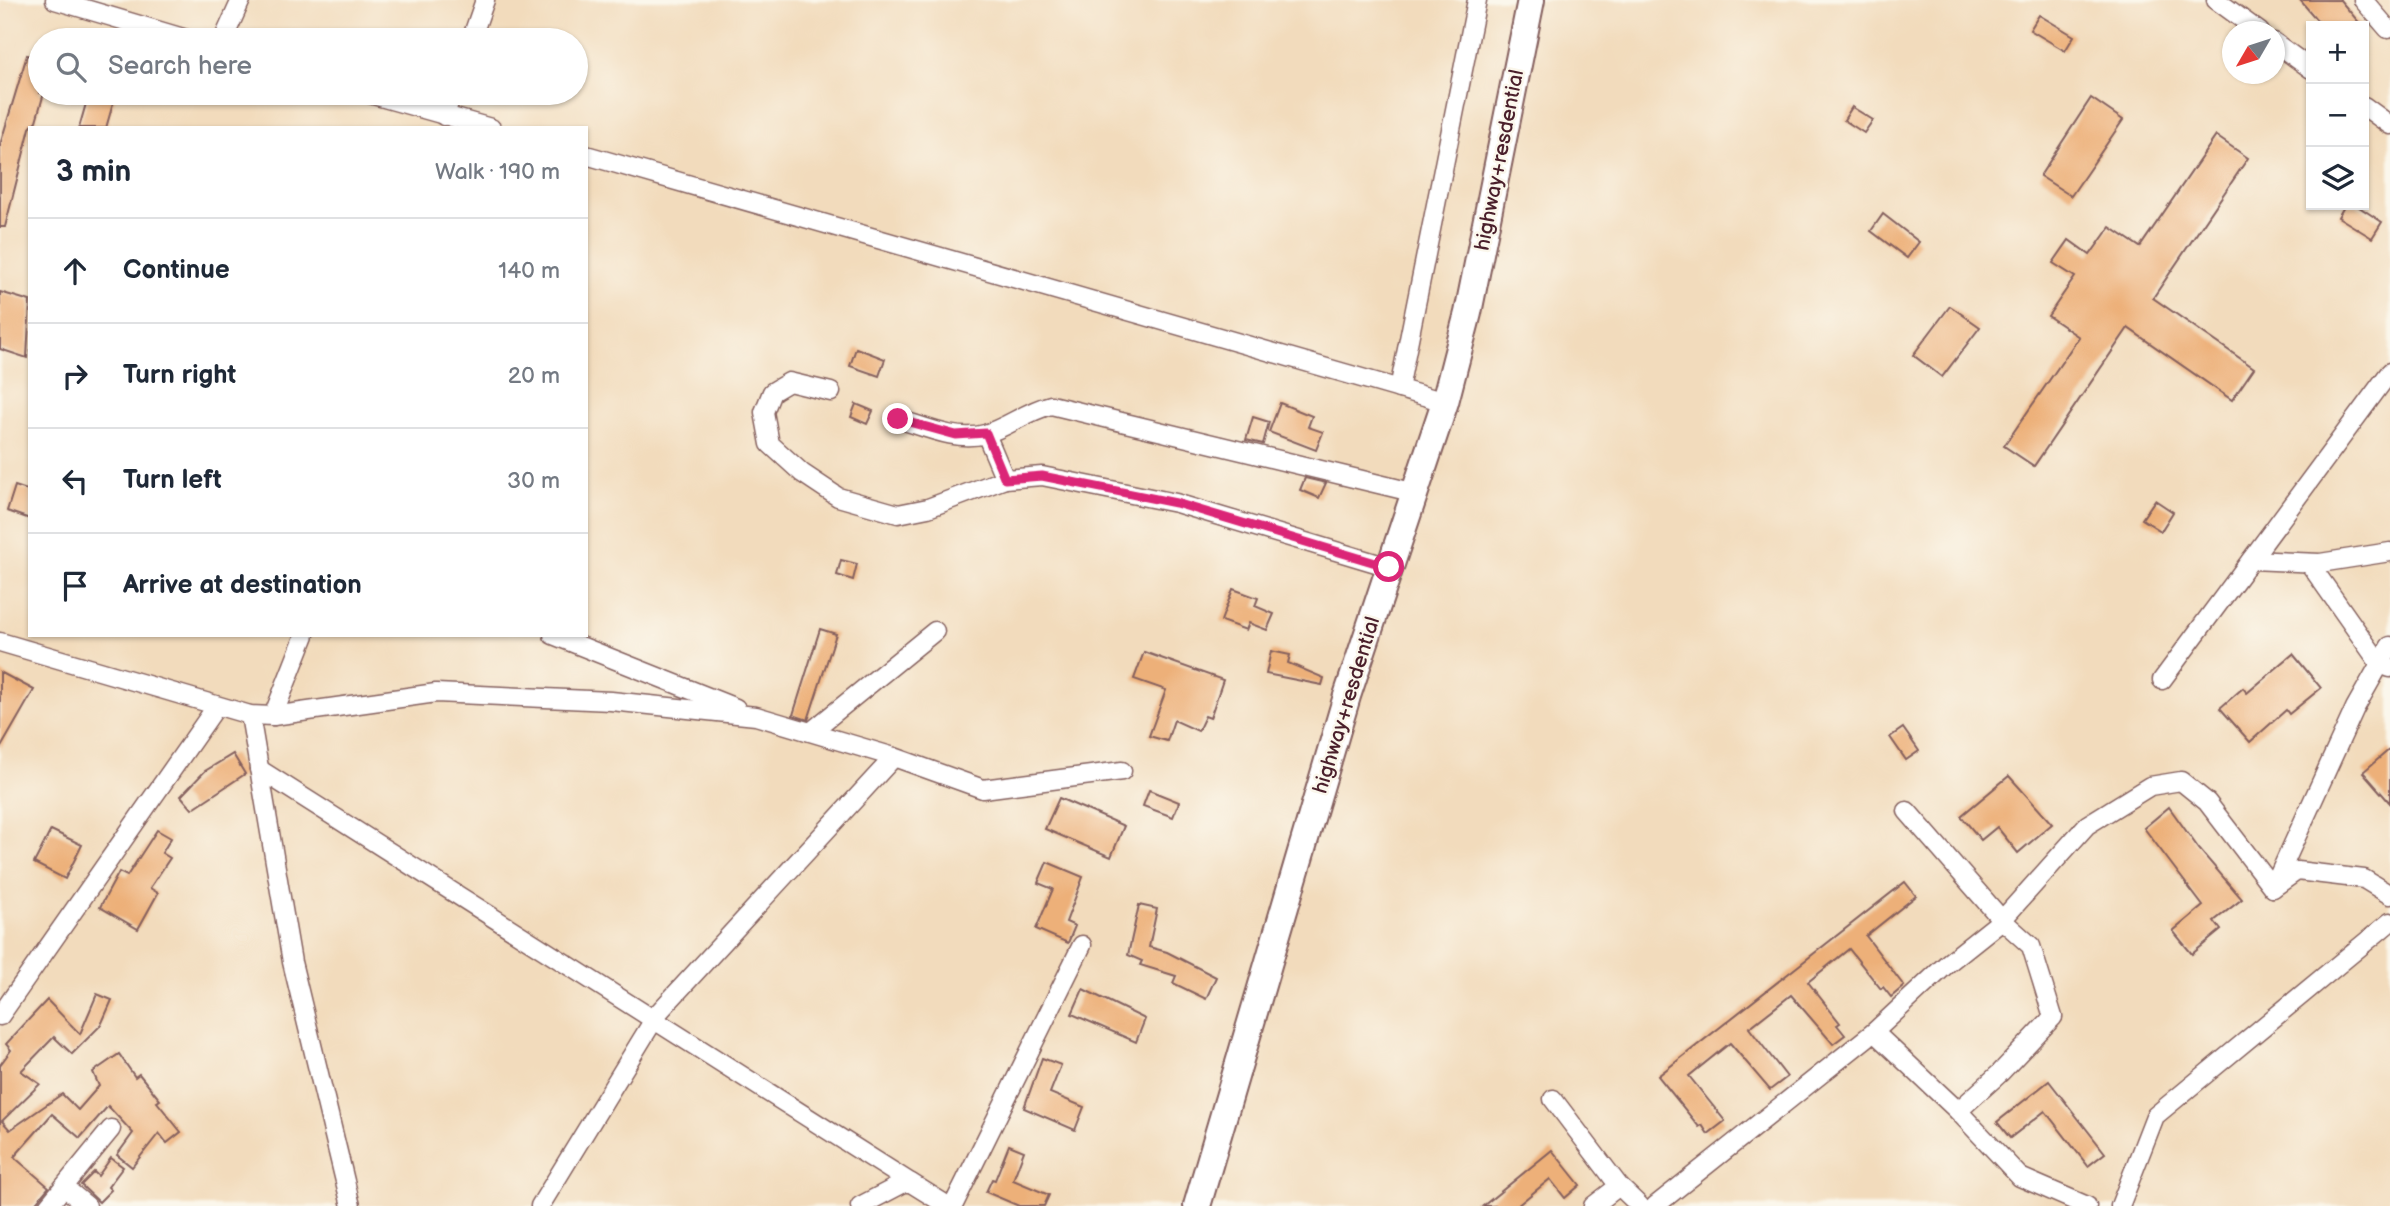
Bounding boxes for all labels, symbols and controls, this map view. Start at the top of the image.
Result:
north arrow [2222,21,2285,84]
map controls [2306,21,2369,210]
button: + [2306,21,2369,84]
search box [28,28,588,105]
icon: search [52,48,90,86]
text: Search here [108,51,252,82]
street label: highway+resdential [1470,68,1529,253]
button: − [2306,84,2369,147]
button: layers [2306,147,2369,210]
text: 3 min [56,154,131,190]
text: Walk · 190 m [435,158,560,186]
icon: ahead [56,252,94,290]
text: Continue [123,255,230,286]
text: 140 m [498,257,560,285]
icon: right [56,357,94,395]
text: Turn right [123,360,236,391]
text: 20 m [508,362,560,390]
route end [882,403,913,434]
icon: left [56,462,94,500]
text: Turn left [123,465,222,496]
text: 30 m [507,467,560,495]
route start [1373,551,1404,582]
icon: arrive [56,567,94,605]
text: Arrive at destination [123,570,362,601]
street label: highway+resdential [1308,614,1385,797]

